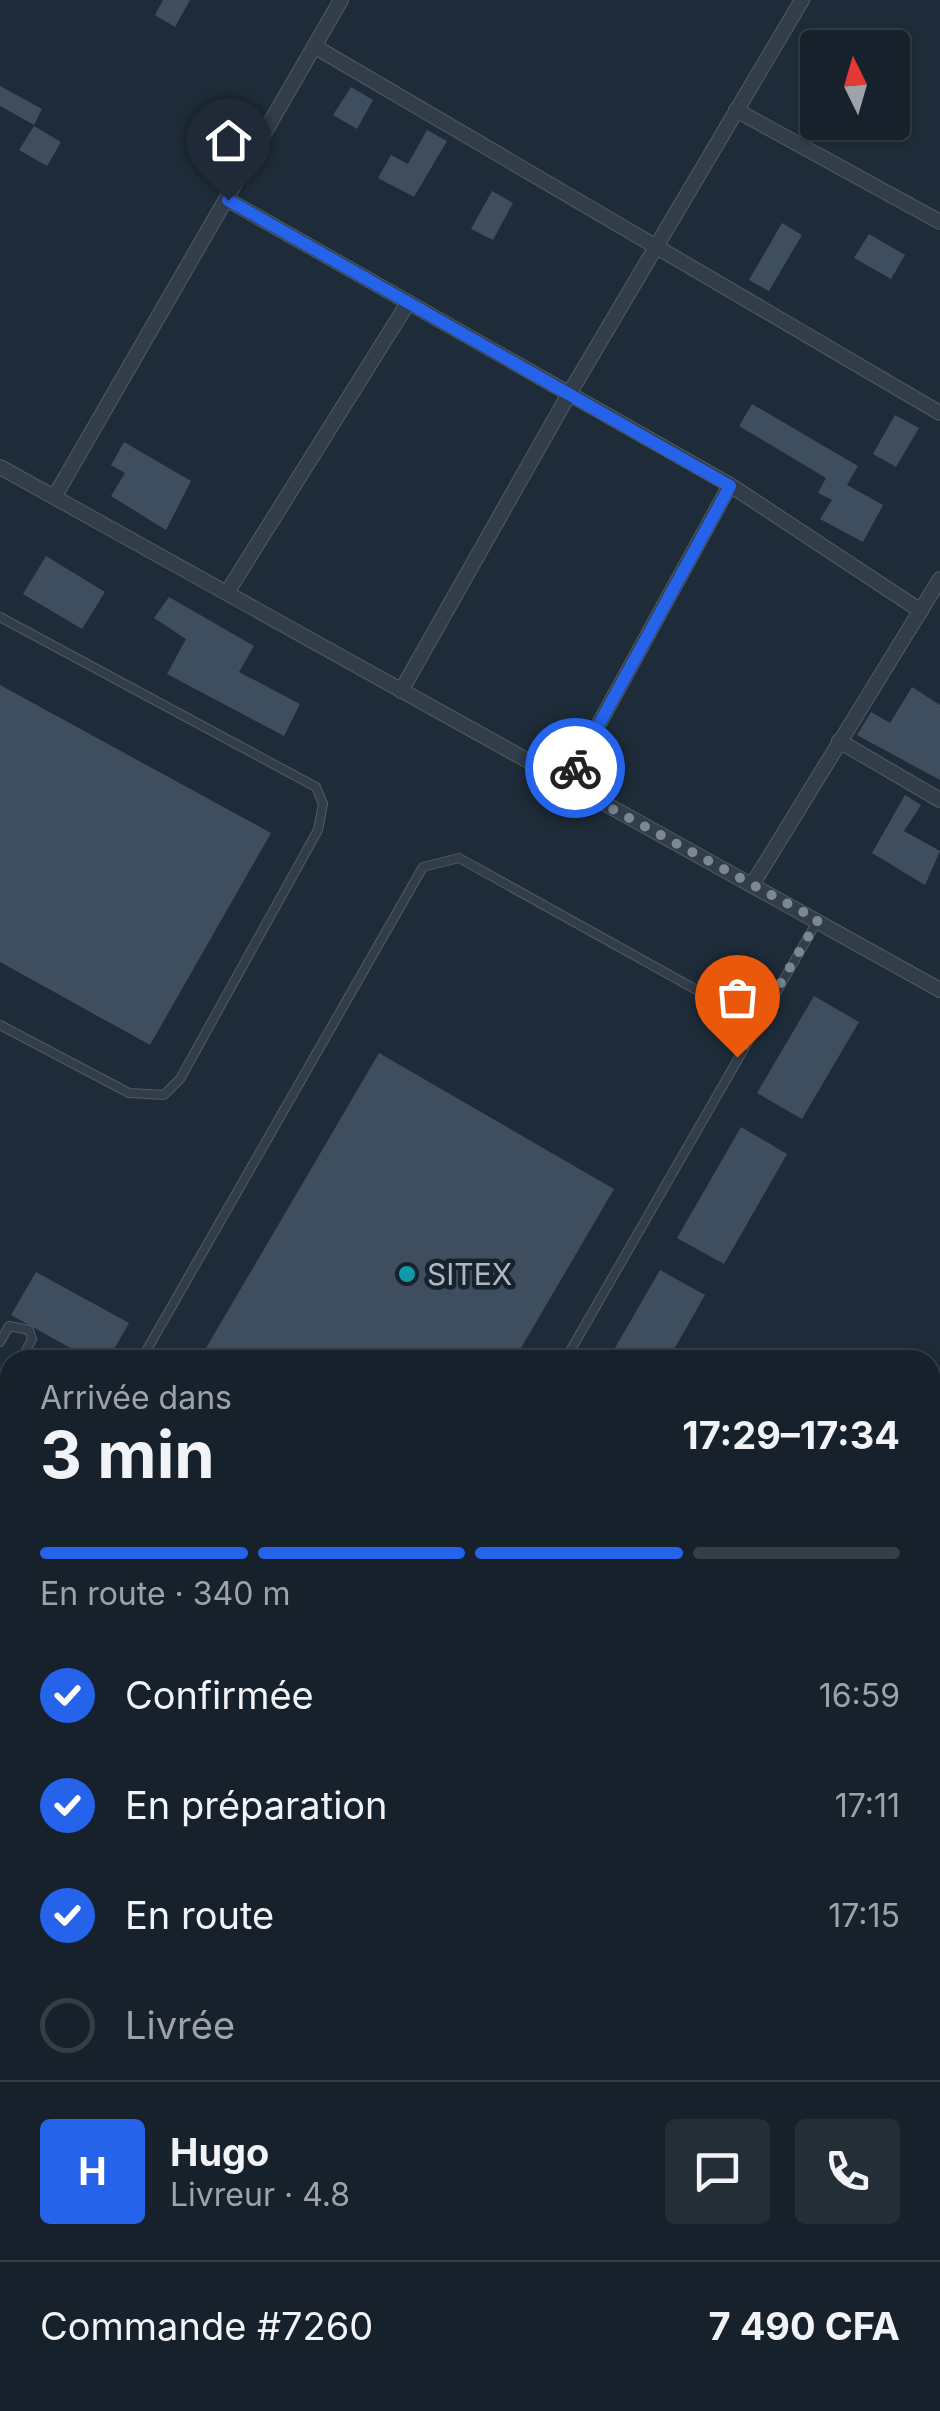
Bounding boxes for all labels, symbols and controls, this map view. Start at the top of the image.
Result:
north arrow [800,30,910,140]
map controls [800,30,910,140]
pin [186,98,271,201]
icon: home [201,113,256,168]
courier [525,718,625,818]
icon: bike [548,741,603,796]
pin [695,955,780,1058]
icon: bag [710,970,765,1025]
place label: SITEX [427,1256,512,1292]
marker: SITEX [396,1263,418,1285]
text: Arrivée dans [40,1378,232,1417]
text: 17:29–17:34 [682,1412,900,1458]
text: 3 min [40,1415,215,1494]
text: En route · 340 m [40,1574,290,1613]
icon: check [40,1668,95,1723]
text: Confirmée [125,1672,314,1718]
text: 16:59 [819,1676,900,1715]
icon: check [40,1778,95,1833]
text: En préparation [125,1782,388,1828]
text: 17:11 [835,1786,900,1825]
icon: check [40,1888,95,1943]
text: En route [125,1892,274,1938]
text: 17:15 [828,1896,900,1935]
text: Livrée [125,2002,235,2048]
button: chat [665,2119,770,2224]
button: phone [795,2119,900,2224]
text: Hugo [170,2129,269,2175]
text: H [78,2148,107,2194]
text: Livreur · 4.8 [170,2175,350,2214]
text: Commande #7260 [40,2303,373,2349]
text: 7 490 CFA [709,2303,900,2349]

